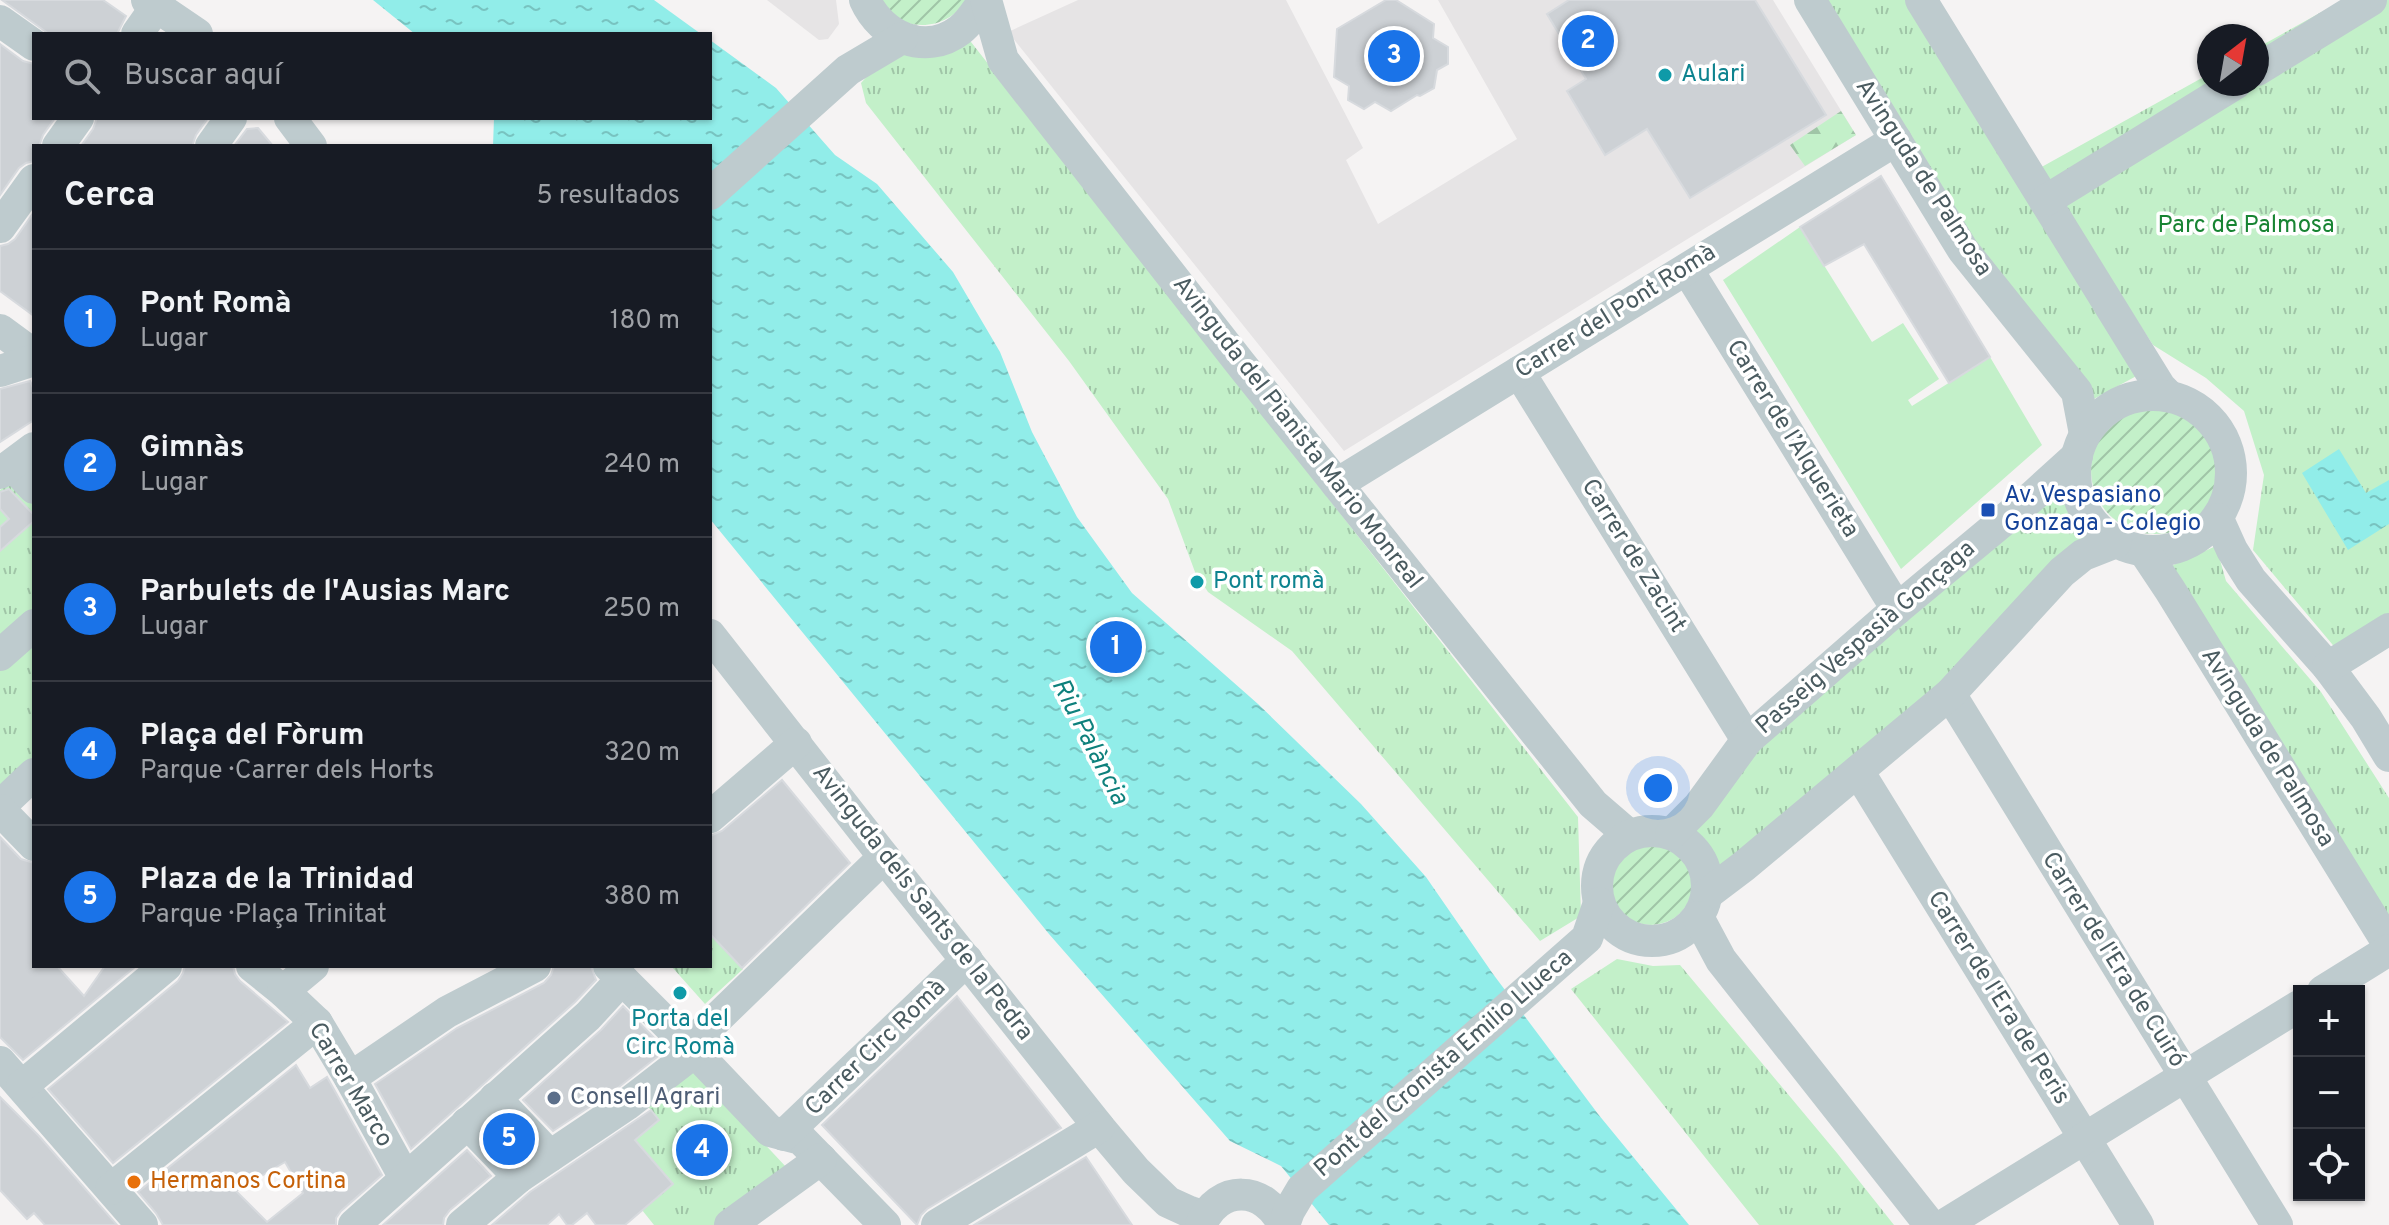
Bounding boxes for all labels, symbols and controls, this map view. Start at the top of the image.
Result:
pin: 2 [1562,11,1614,71]
north arrow [2197,24,2269,96]
pin: 3 [1368,26,1420,86]
search box [32,32,712,120]
icon: search [60,54,104,98]
text: Buscar aquí [124,58,282,95]
place label: Aulari [1681,60,1745,90]
marker: Aulari [1656,66,1674,84]
street label: Avinguda de Palmosa [1848,74,1998,282]
text: Cerca [64,175,155,218]
text: 5 resultados [536,180,680,213]
park label: Parc de Palmosa [2157,211,2335,241]
street label: Carrer del Pont Romà [1510,238,1722,386]
street label: Avinguda del Pianista Mario Monreal [1165,271,1429,595]
text: Pont Romà [140,286,292,323]
text: 1 [85,305,95,338]
text: 180 m [610,305,680,338]
text: Lugar [140,323,208,356]
street label: Carrer de l’Alquerieta [1719,335,1865,543]
text: Gimnàs [140,430,245,467]
text: 2 [82,449,98,482]
text: 240 m [603,449,680,482]
text: Lugar [140,467,208,500]
street label: Carrer de Zacint [1574,474,1692,638]
place label: Av. Vespasiano Gonzaga - Colegio [2004,481,2201,539]
marker: Av. Vespasiano Gonzaga - Colegio [1979,501,1997,519]
street label: Passeig Vespasià Gonçaga [1750,535,1982,741]
place label: Pont romà [1213,567,1324,597]
marker: Pont romà [1188,573,1206,591]
text: Parbulets de l'Ausias Marc [140,574,510,611]
text: 3 [82,593,98,626]
text: 250 m [603,593,680,626]
text: Lugar [140,611,208,644]
pin: 1 [1090,617,1142,677]
street label: Avinguda de Palmosa [2194,643,2340,853]
water label: Riu Palància [1043,673,1135,812]
text: Plaça del Fòrum [140,718,364,755]
text: 4 [82,737,98,770]
text: 320 m [604,737,680,770]
text: Parque · Carrer dels Horts [140,755,434,788]
street label: Avinguda dels Sants de la Pedra [805,759,1039,1047]
your location [1638,768,1678,808]
street label: Carrer de l'Era de Cuiró [2034,847,2192,1073]
text: Plaza de la Trinidad [140,862,414,899]
text: 5 [82,881,98,914]
text: 380 m [604,881,680,914]
street label: Carrer de l'Era de Peris [1920,886,2076,1110]
text: Parque · Plaça Trinitat [140,899,387,932]
street label: Pont del Cronista Emilio Llueca [1309,943,1579,1185]
street label: Carrer Circ Romà [799,973,953,1123]
marker: Porta del Circ Romà [671,984,689,1002]
map controls [2293,985,2365,1201]
button: + [2293,985,2365,1057]
place label: Porta del Circ Romà [625,1005,735,1063]
street label: Carrer Marco [301,1017,399,1153]
button: − [2293,1057,2365,1129]
place label: Consell Agrari [570,1083,720,1113]
marker: Consell Agrari [545,1089,563,1107]
pin: 5 [483,1109,535,1169]
pin: 4 [676,1120,728,1180]
button: locate [2293,1129,2365,1201]
place label: Hermanos Cortina [150,1167,346,1197]
marker: Hermanos Cortina [125,1173,143,1191]

